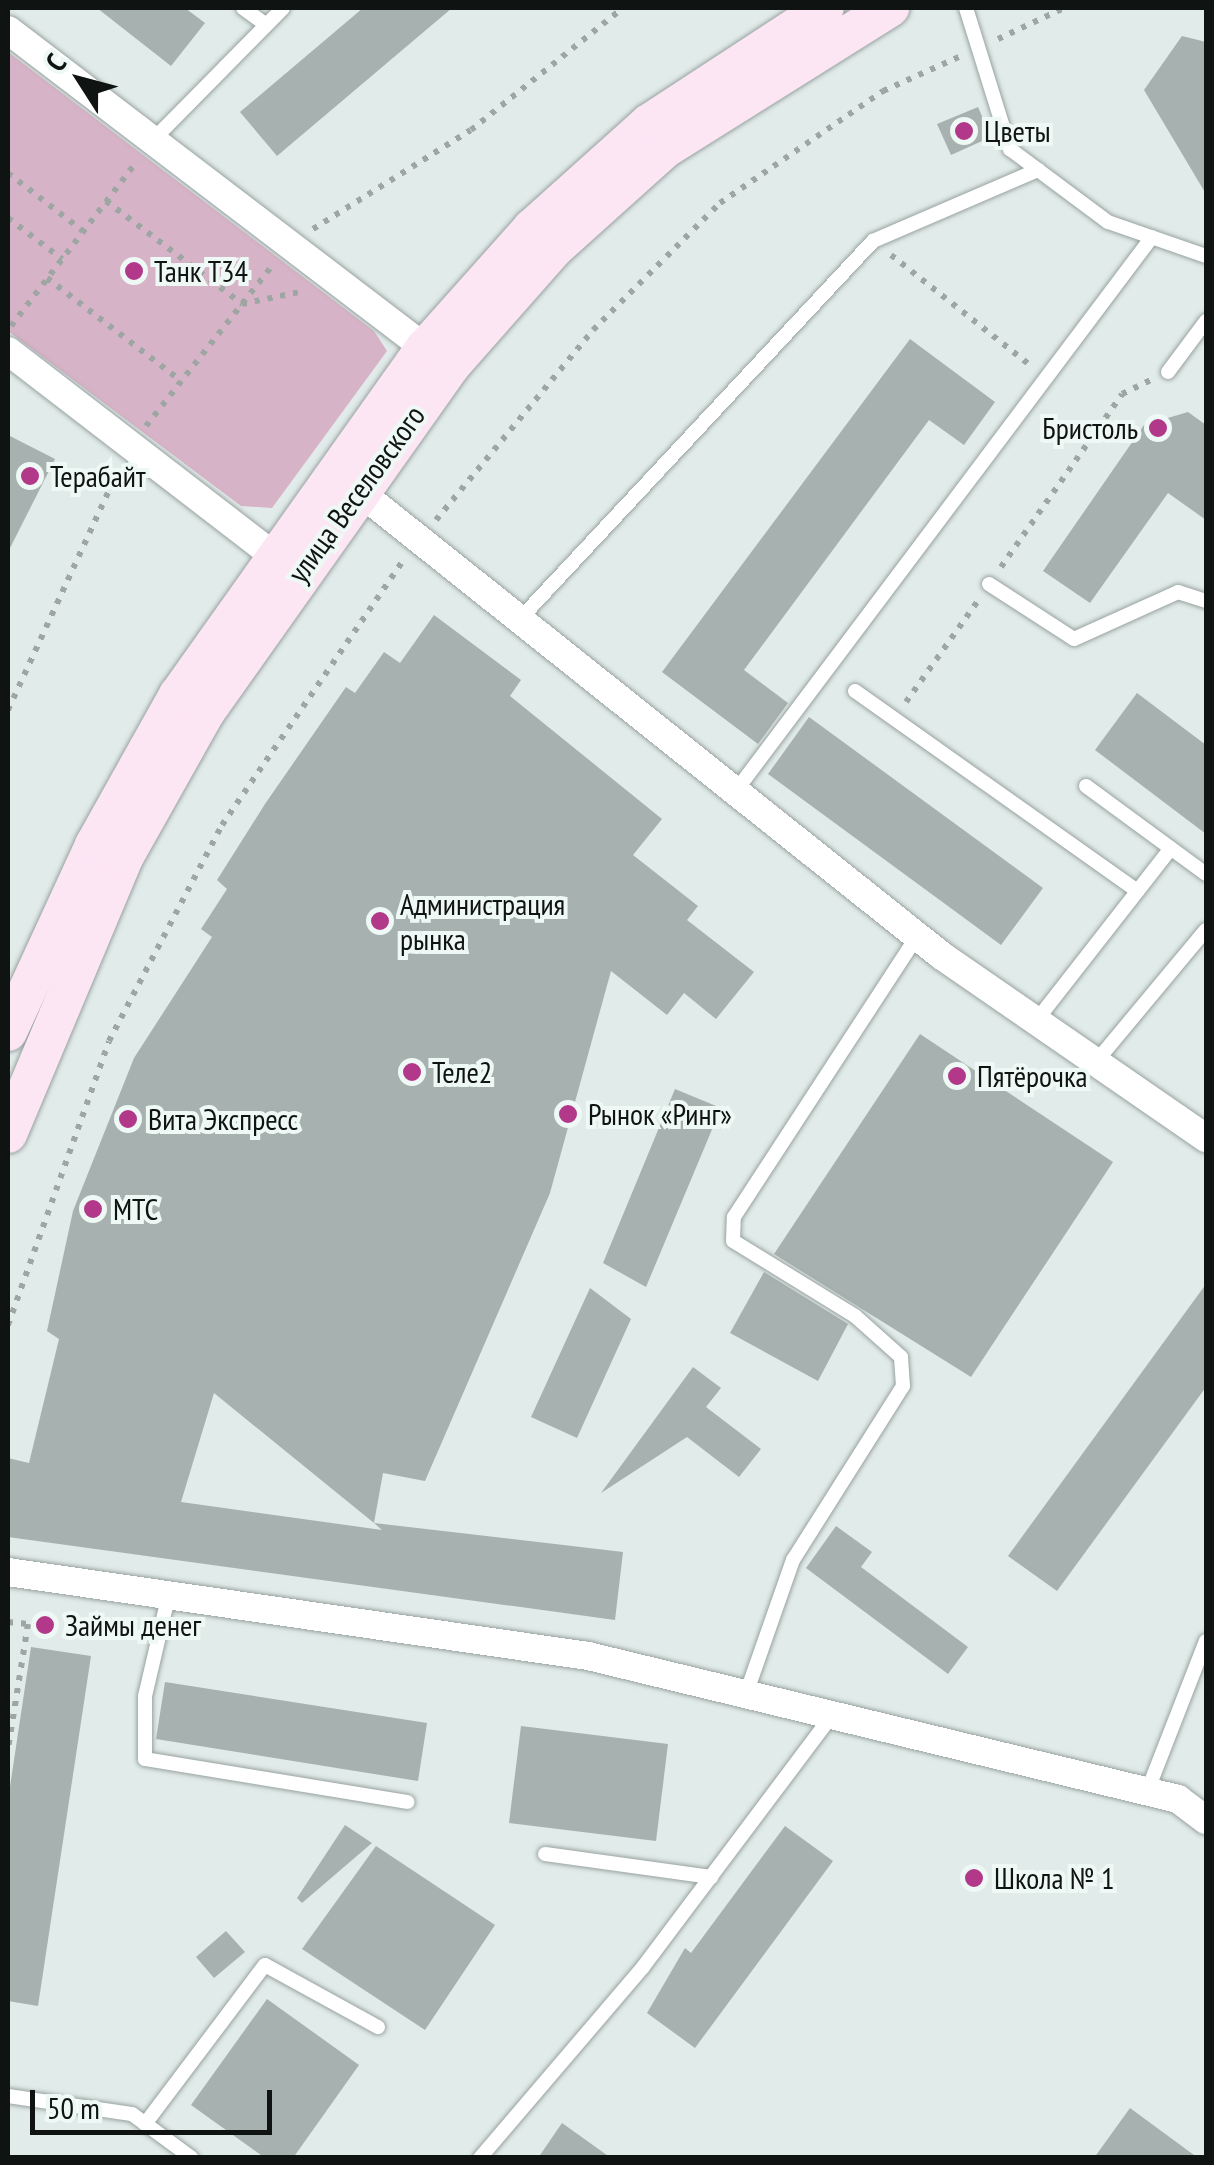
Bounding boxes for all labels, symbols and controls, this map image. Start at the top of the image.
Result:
north arrow [30,30,130,130]
text: С [37,46,74,78]
place label: Цветы [984,113,1051,149]
marker: Цветы [953,120,975,142]
place label: Танк T34 [154,253,248,289]
marker: Танк T34 [123,260,145,282]
street label: улица Веселовского [280,398,432,590]
place label: Бристоль [1042,410,1138,446]
marker: Бристоль [1147,417,1169,439]
place label: Терабайт [50,458,145,494]
marker: Терабайт [19,465,41,487]
place label: Администрация рынка [400,886,565,956]
marker: Администрация рынка [369,910,391,932]
place label: Теле2 [432,1054,492,1090]
place label: Пятёрочка [977,1058,1088,1094]
marker: Теле2 [401,1061,423,1083]
marker: Пятёрочка [946,1065,968,1087]
place label: Рынок «Ринг» [588,1096,732,1132]
place label: Вита Экспресс [148,1101,298,1137]
marker: Рынок «Ринг» [557,1103,579,1125]
marker: Вита Экспресс [117,1108,139,1130]
place label: МТС [113,1191,158,1227]
marker: МТС [82,1198,104,1220]
place label: Займы денег [65,1607,201,1643]
marker: Займы денег [34,1614,56,1636]
place label: Школа № 1 [994,1860,1114,1896]
marker: Школа № 1 [963,1867,985,1889]
scale bar [35,2070,278,2132]
text: 50 m [47,2088,100,2127]

